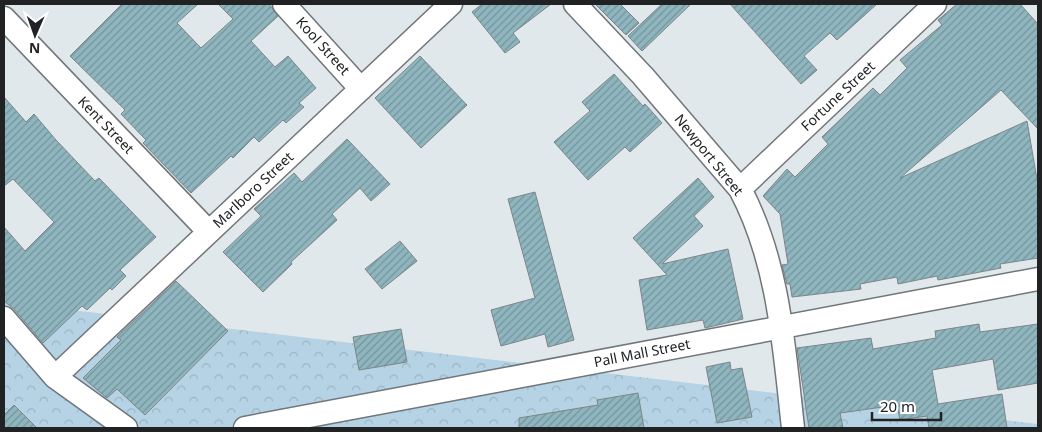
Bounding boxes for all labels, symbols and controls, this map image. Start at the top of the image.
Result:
north arrow [10,10,60,60]
street label: Kool Street [292,13,355,79]
text: N [29,39,41,58]
street label: Fortune Street [797,56,879,135]
street label: Kent Street [74,92,139,158]
street label: Newport Street [671,110,748,199]
street label: Marlboro Street [208,147,297,232]
street label: Pall Mall Street [592,334,692,371]
scale bar [872,390,941,422]
text: 20 m [880,396,915,416]

